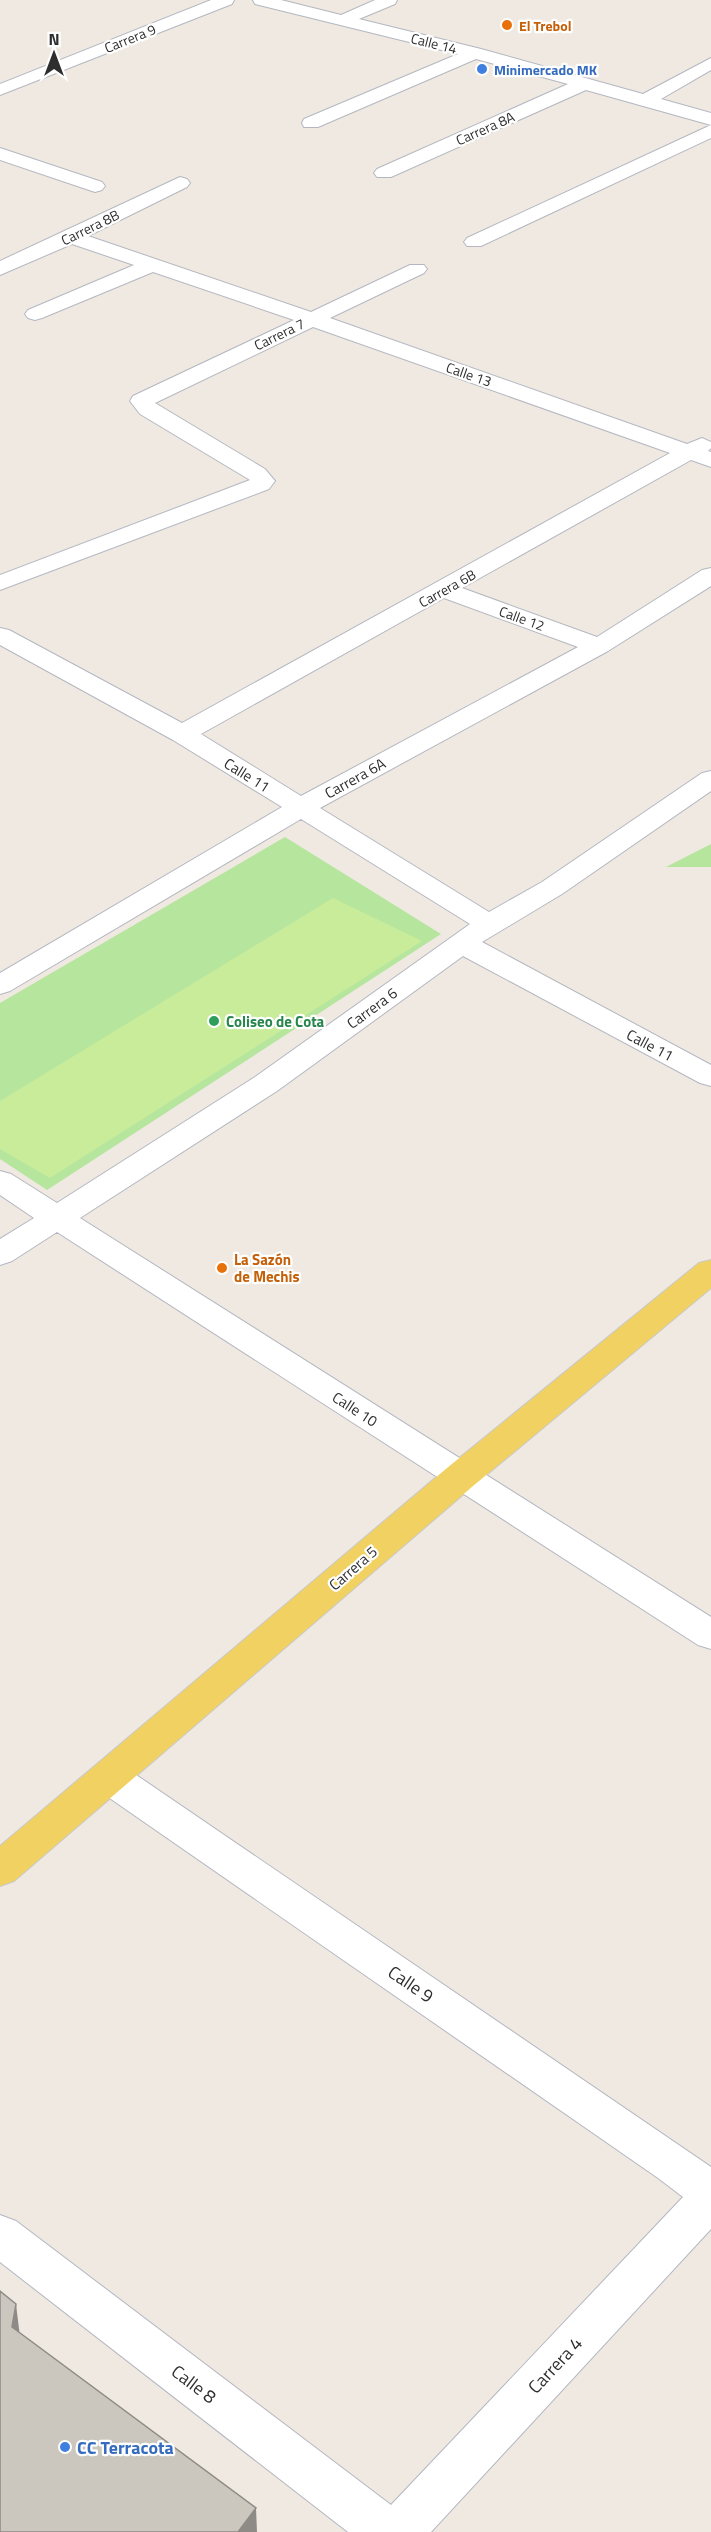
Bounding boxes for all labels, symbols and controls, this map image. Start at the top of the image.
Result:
place label: El Trebol [519,15,571,36]
street label: Carrera 9 [101,18,159,58]
marker: El Trebol [500,18,514,32]
north arrow [24,24,84,84]
text: N [48,27,60,51]
street label: Calle 14 [409,27,459,59]
place label: Minimercado MK [494,59,598,80]
marker: Minimercado MK [475,62,489,76]
street label: Carrera 8A [452,105,518,150]
street label: Carrera 8B [57,204,123,250]
street label: Carrera 7 [250,313,308,355]
street label: Calle 13 [443,356,495,392]
street label: Carrera 6B [415,564,479,612]
street label: Calle 12 [496,600,548,636]
street label: Calle 11 [220,752,274,798]
street label: Carrera 6A [320,752,390,804]
street label: Carrera 6 [342,982,402,1034]
place label: Coliseo de Cota [226,1010,325,1033]
marker: Coliseo de Cota [207,1014,221,1028]
street label: Calle 11 [622,1023,678,1067]
place label: La Sazón de Mechis [234,1248,300,1288]
marker: La Sazón de Mechis [215,1261,229,1275]
street label: Calle 10 [328,1386,382,1432]
street label: Carrera 5 [324,1540,382,1596]
street label: Calle 9 [383,1959,439,2009]
street label: Carrera 4 [521,2330,589,2400]
street label: Calle 8 [166,2358,222,2410]
place label: CC Terracota [77,2434,174,2461]
marker: CC Terracota [58,2440,72,2454]

